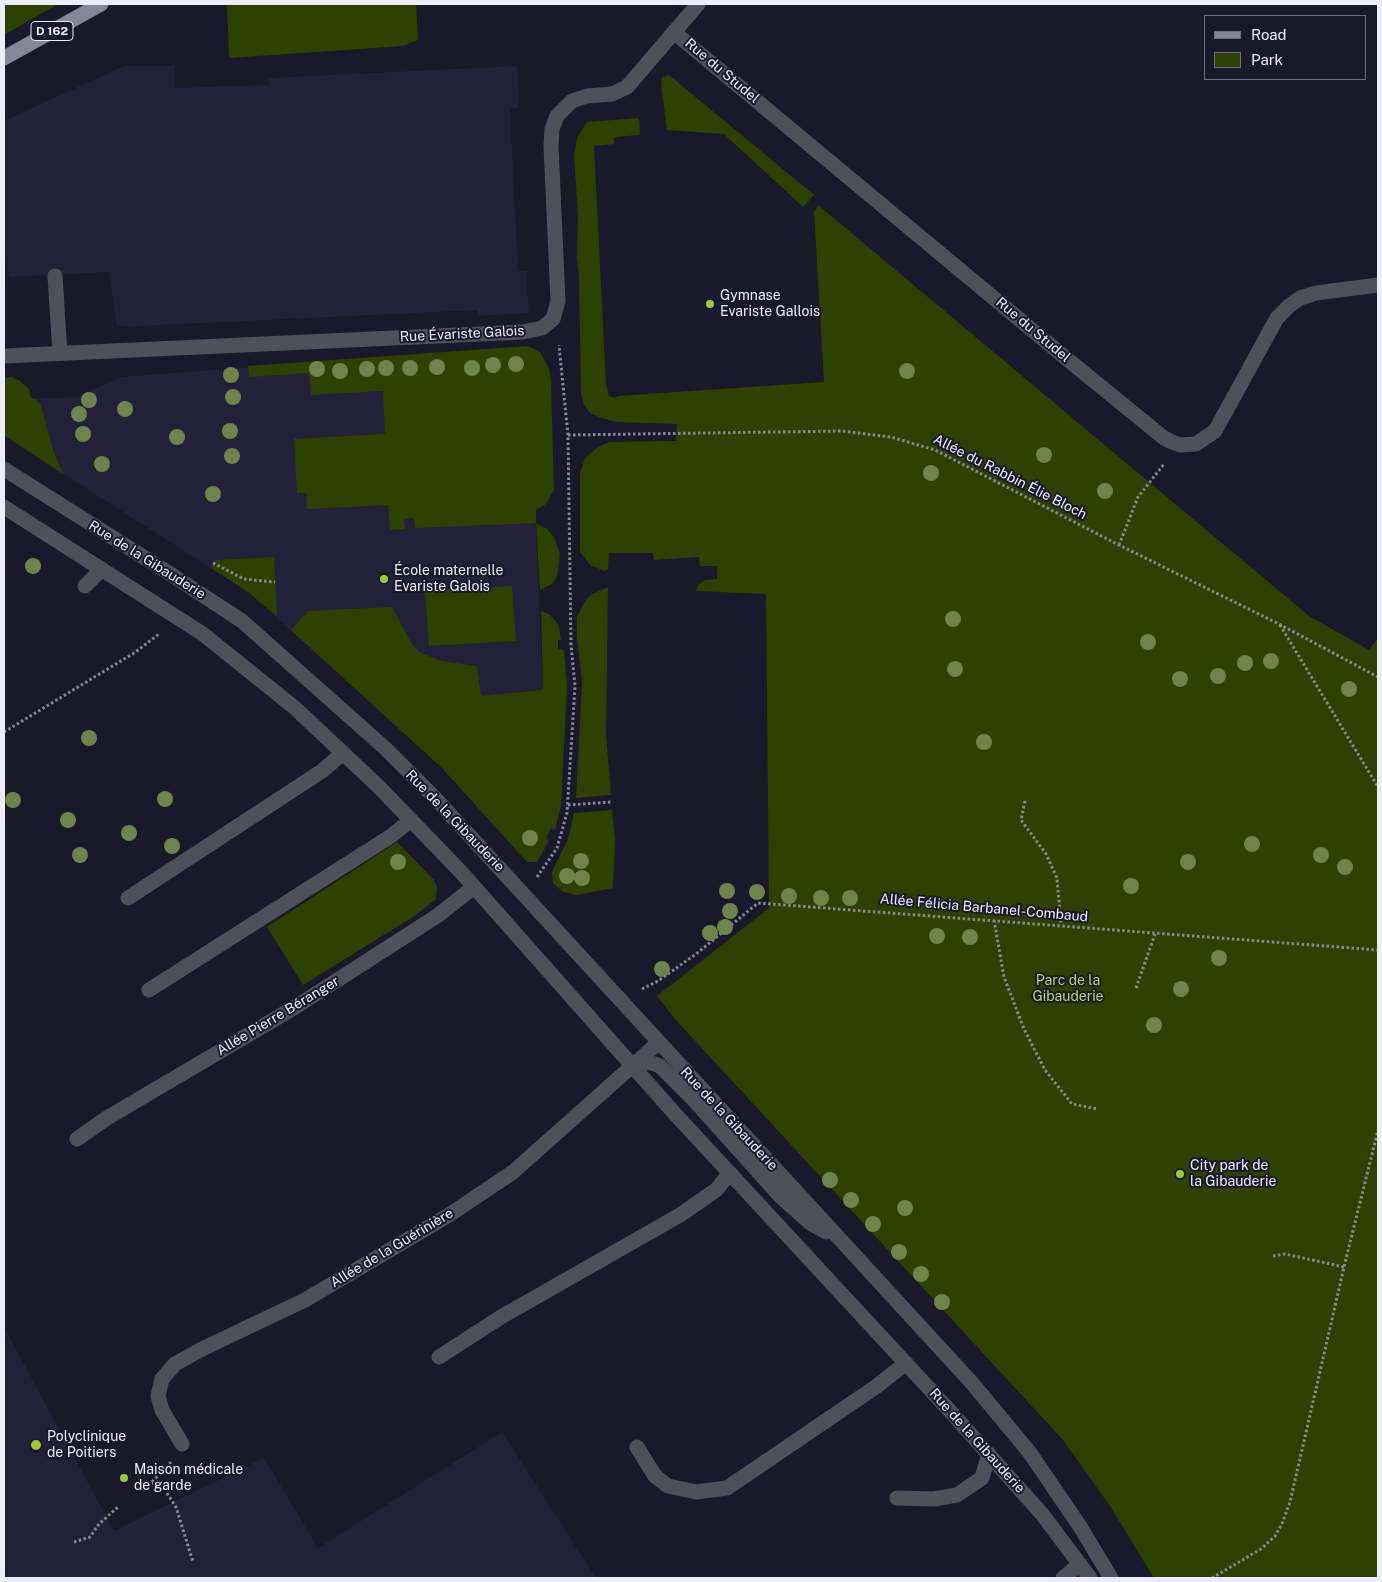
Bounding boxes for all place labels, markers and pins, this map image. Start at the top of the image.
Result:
place label: Gymnase Evariste Gallois [720,288,820,321]
marker: Gymnase Evariste Gallois [704,298,716,310]
place label: École maternelle Evariste Galois [394,563,503,596]
marker: École maternelle Evariste Galois [378,573,390,585]
place label: City park de la Gibauderie [1190,1158,1276,1190]
marker: City park de la Gibauderie [1174,1168,1186,1180]
place label: Polyclinique de Poitiers [47,1429,126,1461]
marker: Polyclinique de Poitiers [29,1438,43,1452]
place label: Maison médicale de garde [134,1462,243,1494]
marker: Maison médicale de garde [118,1472,130,1484]

